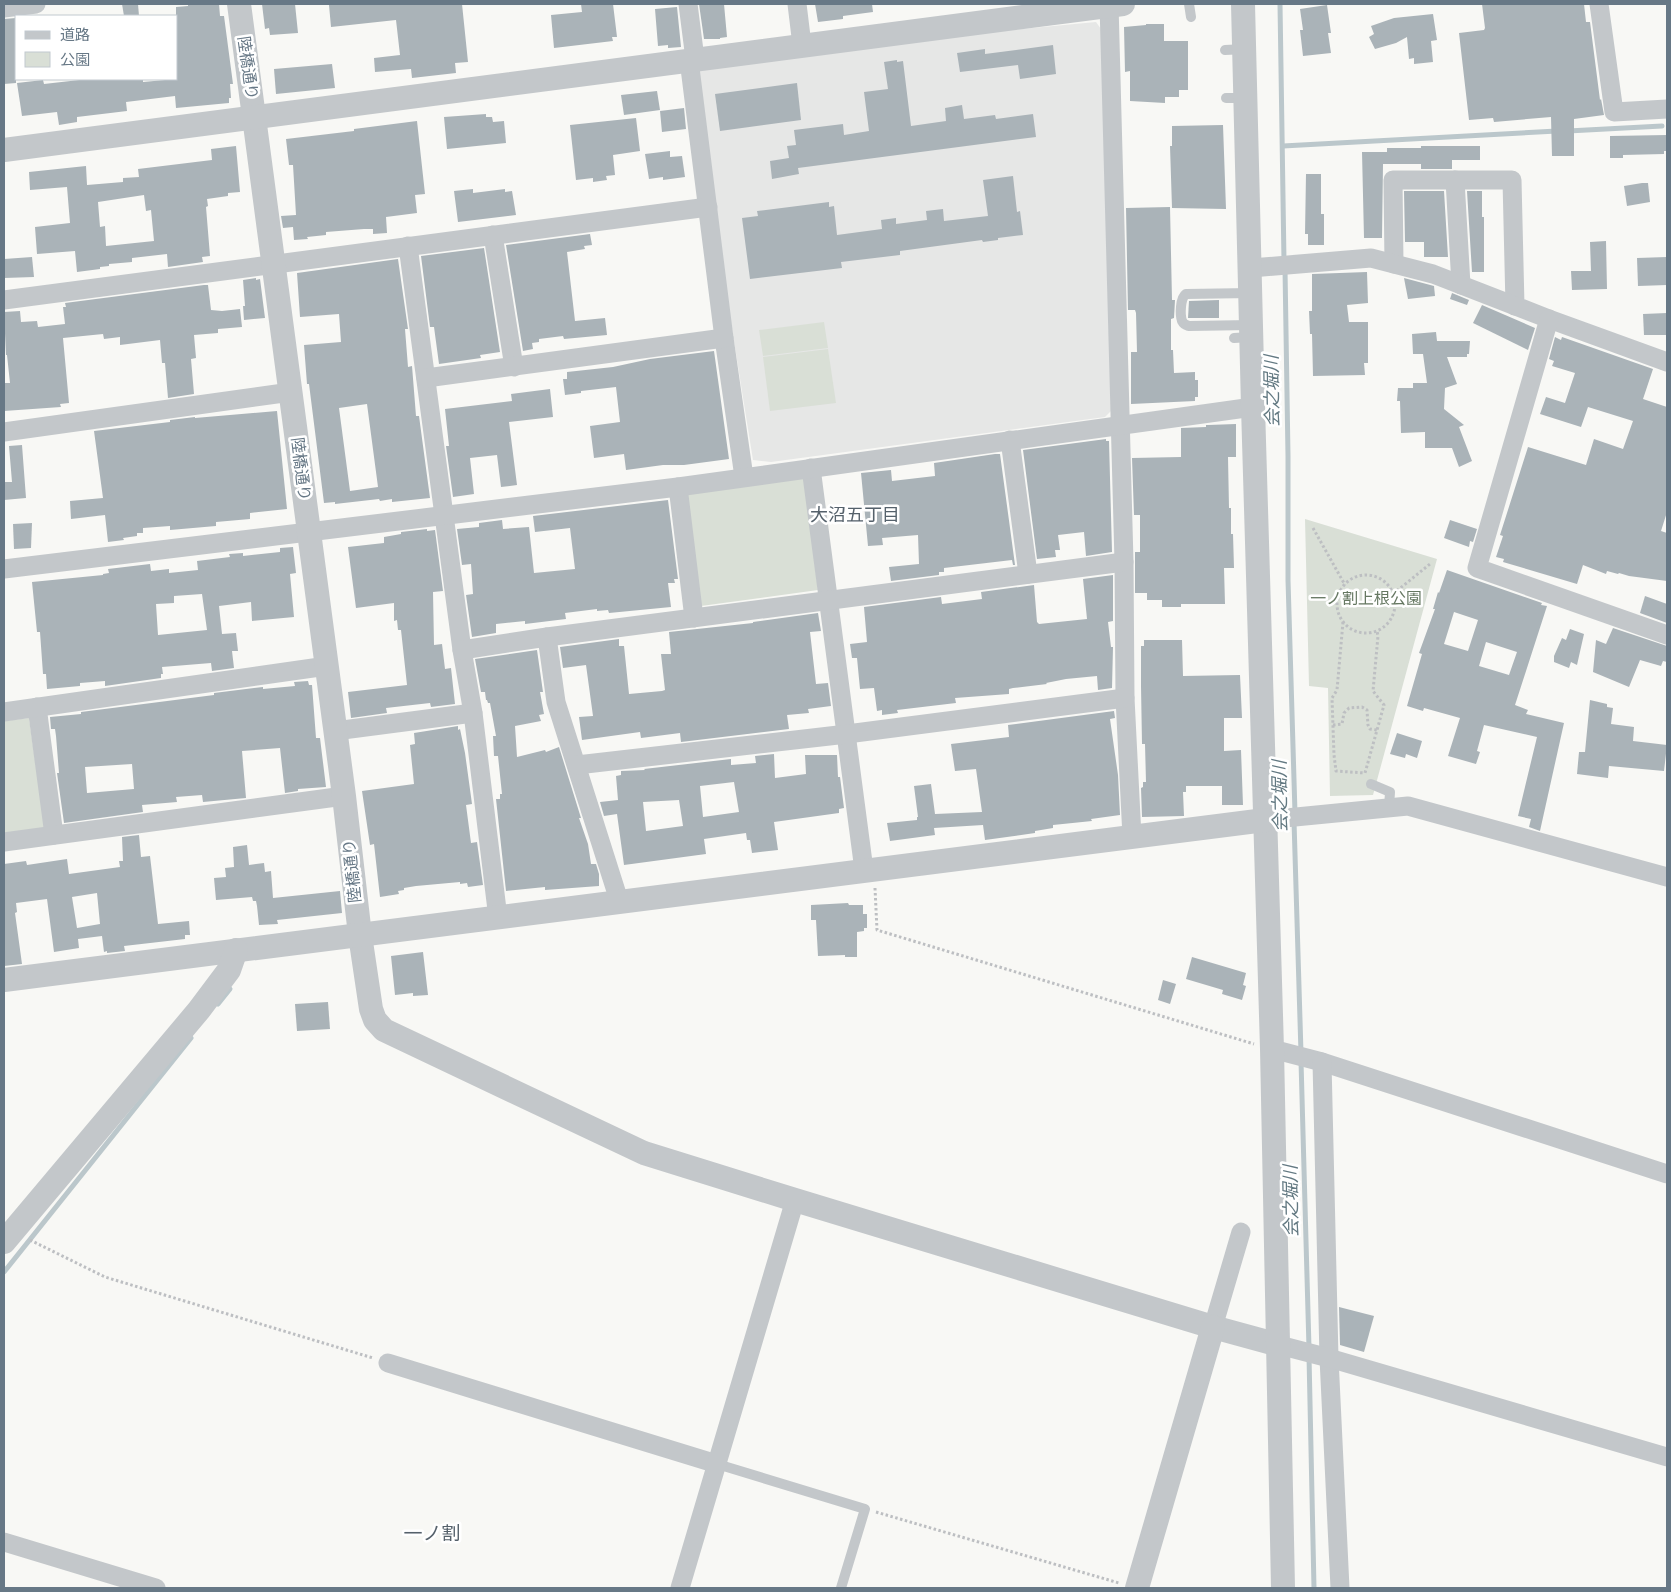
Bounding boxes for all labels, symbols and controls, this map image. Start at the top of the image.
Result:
legend [15,15,178,80]
text: 道路 [60,25,90,44]
street label: 陸橋通り [234,35,262,101]
text: 公園 [60,50,90,69]
water label: 会之堀川 [1260,353,1284,427]
street label: 陸橋通り [288,436,314,502]
district label: 大沼五丁目 [810,504,900,526]
park label: 一ノ割上根公園 [1310,589,1422,608]
water label: 会之堀川 [1268,758,1292,832]
street label: 陸橋通り [339,838,365,904]
water label: 会之堀川 [1279,1163,1303,1237]
district label: 一ノ割 [403,1522,461,1545]

